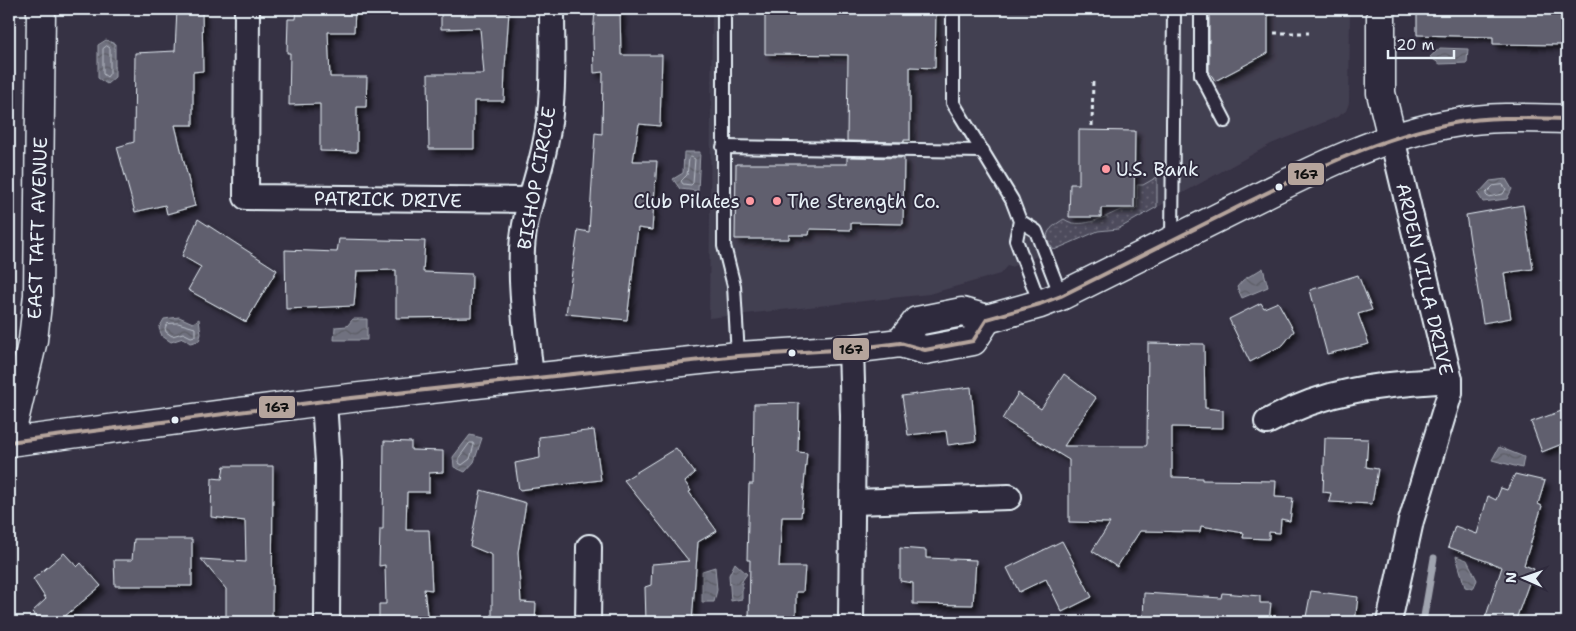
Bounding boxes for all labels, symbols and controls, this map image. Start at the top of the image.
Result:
scale bar [1388,28,1455,60]
text: 20 m [1396,35,1435,55]
street label: BISHOP CIRCLE [512,104,561,252]
street label: EAST TAFT AVENUE [22,136,53,320]
place label: U.S. Bank [1116,157,1199,182]
line badge: 167 [1287,162,1325,186]
marker: U.S. Bank [1100,163,1112,175]
text: 167 [1294,165,1319,183]
street label: ARDEN VILLA DRIVE [1390,180,1459,378]
unlabelled marker [1274,182,1284,192]
street label: PATRICK DRIVE [314,186,462,213]
place label: Club Pilates [633,189,740,214]
place label: The Strength Co. [787,189,940,214]
marker: Club Pilates [744,195,756,207]
marker: The Strength Co. [771,195,783,207]
line badge: 167 [832,337,870,361]
text: 167 [839,340,864,358]
unlabelled marker [787,348,797,358]
line badge: 167 [258,395,296,419]
text: 167 [265,398,290,416]
unlabelled marker [170,415,180,425]
north arrow [1498,554,1548,604]
text: N [1502,572,1520,583]

